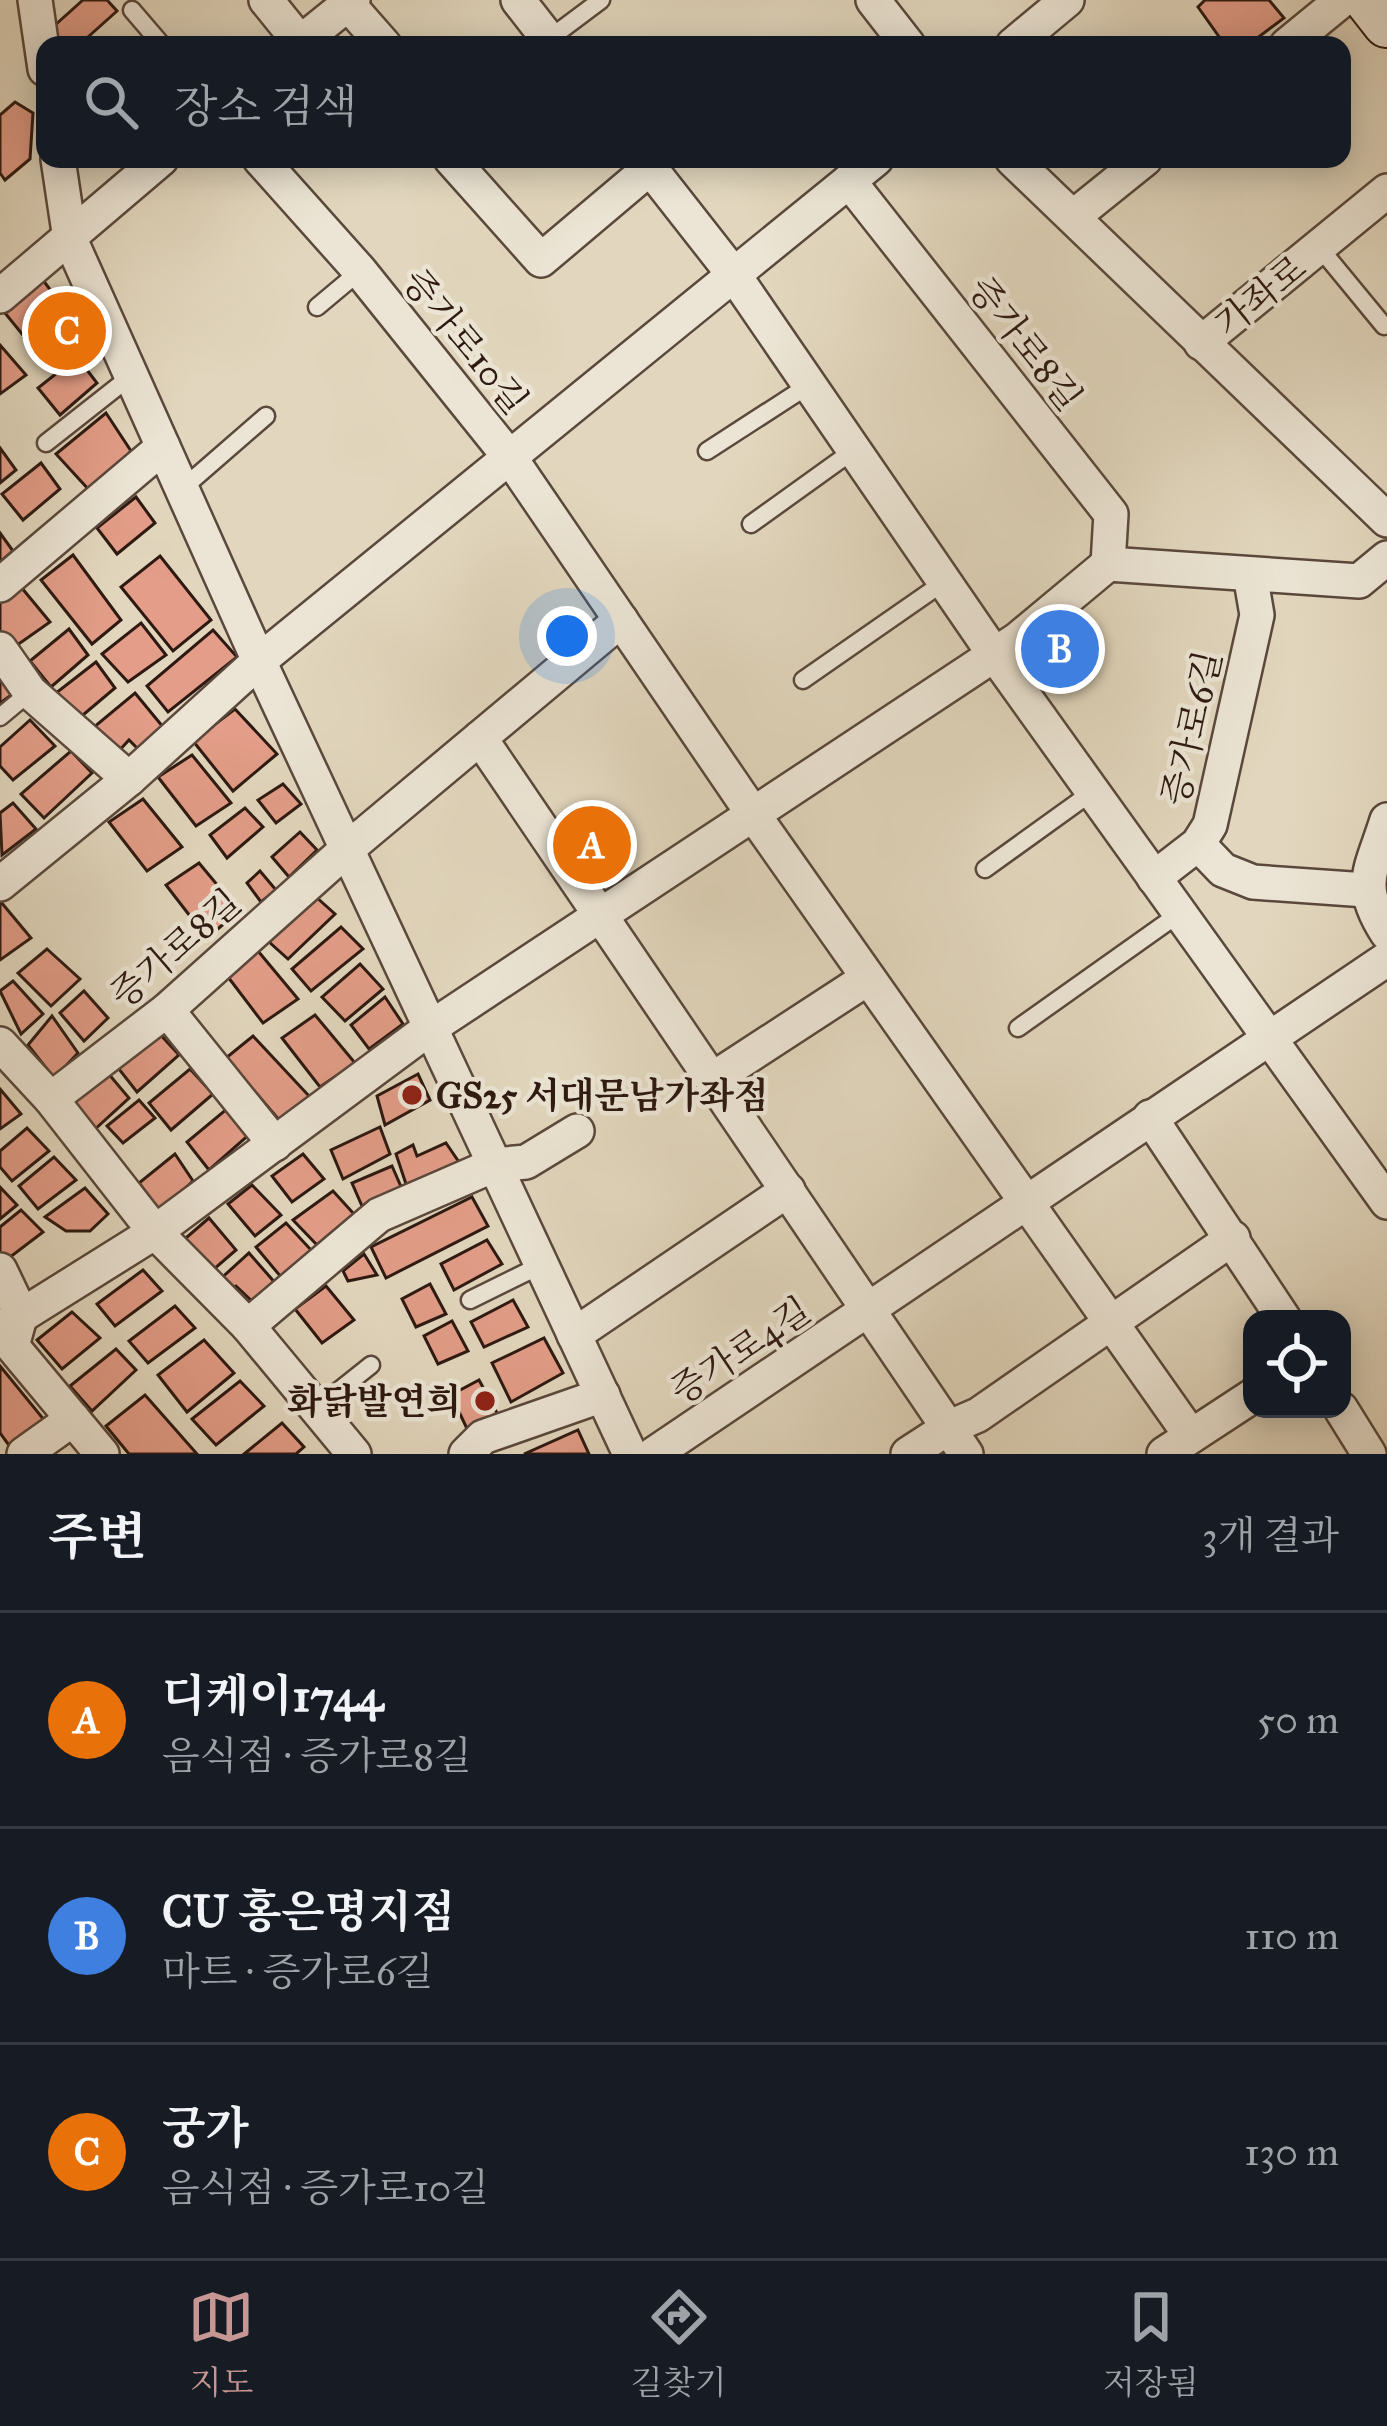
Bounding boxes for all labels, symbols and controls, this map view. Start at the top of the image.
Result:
search box [36,36,1351,168]
icon: search [78,69,144,135]
text: 장소 검색 [174,79,358,134]
street label: 가좌로 [1206,246,1315,346]
street label: 증가로10길 [393,260,537,423]
street label: 증가로8길 [959,268,1091,420]
pin: C [28,286,106,376]
pin: B [1021,604,1099,694]
your location [537,606,597,666]
street label: 증가로6길 [1153,647,1231,810]
pin: A [553,800,631,890]
street label: 증가로8길 [102,880,250,1017]
place label: GS25 서대문남가좌점 [436,1074,768,1118]
marker: GS25 서대문남가좌점 [399,1082,425,1108]
street label: 증가로4길 [662,1288,819,1414]
map controls [1243,1310,1351,1418]
button: locate [1243,1310,1351,1418]
place label: 화닭발연희 [287,1380,461,1424]
marker: 화닭발연희 [472,1388,498,1414]
text: 주변 [48,1506,147,1568]
text: 3개 결과 [1202,1512,1339,1560]
text: 디케이1744 [162,1668,383,1723]
text: A [74,1696,100,1744]
text: 50 m [1257,1696,1339,1744]
text: 음식점 · 증가로8길 [162,1732,472,1780]
text: CU 홍은명지점 [162,1884,455,1939]
text: B [74,1912,100,1960]
text: 110 m [1244,1912,1339,1960]
text: 마트 · 증가로6길 [162,1948,433,1996]
text: 궁가 [162,2100,249,2155]
text: C [74,2128,100,2176]
text: 130 m [1244,2128,1339,2176]
text: 음식점 · 증가로10길 [162,2164,489,2212]
tab: 지도 [188,2284,254,2403]
tab: 길찾기 [631,2284,726,2403]
tab: 저장됨 [1103,2284,1199,2403]

